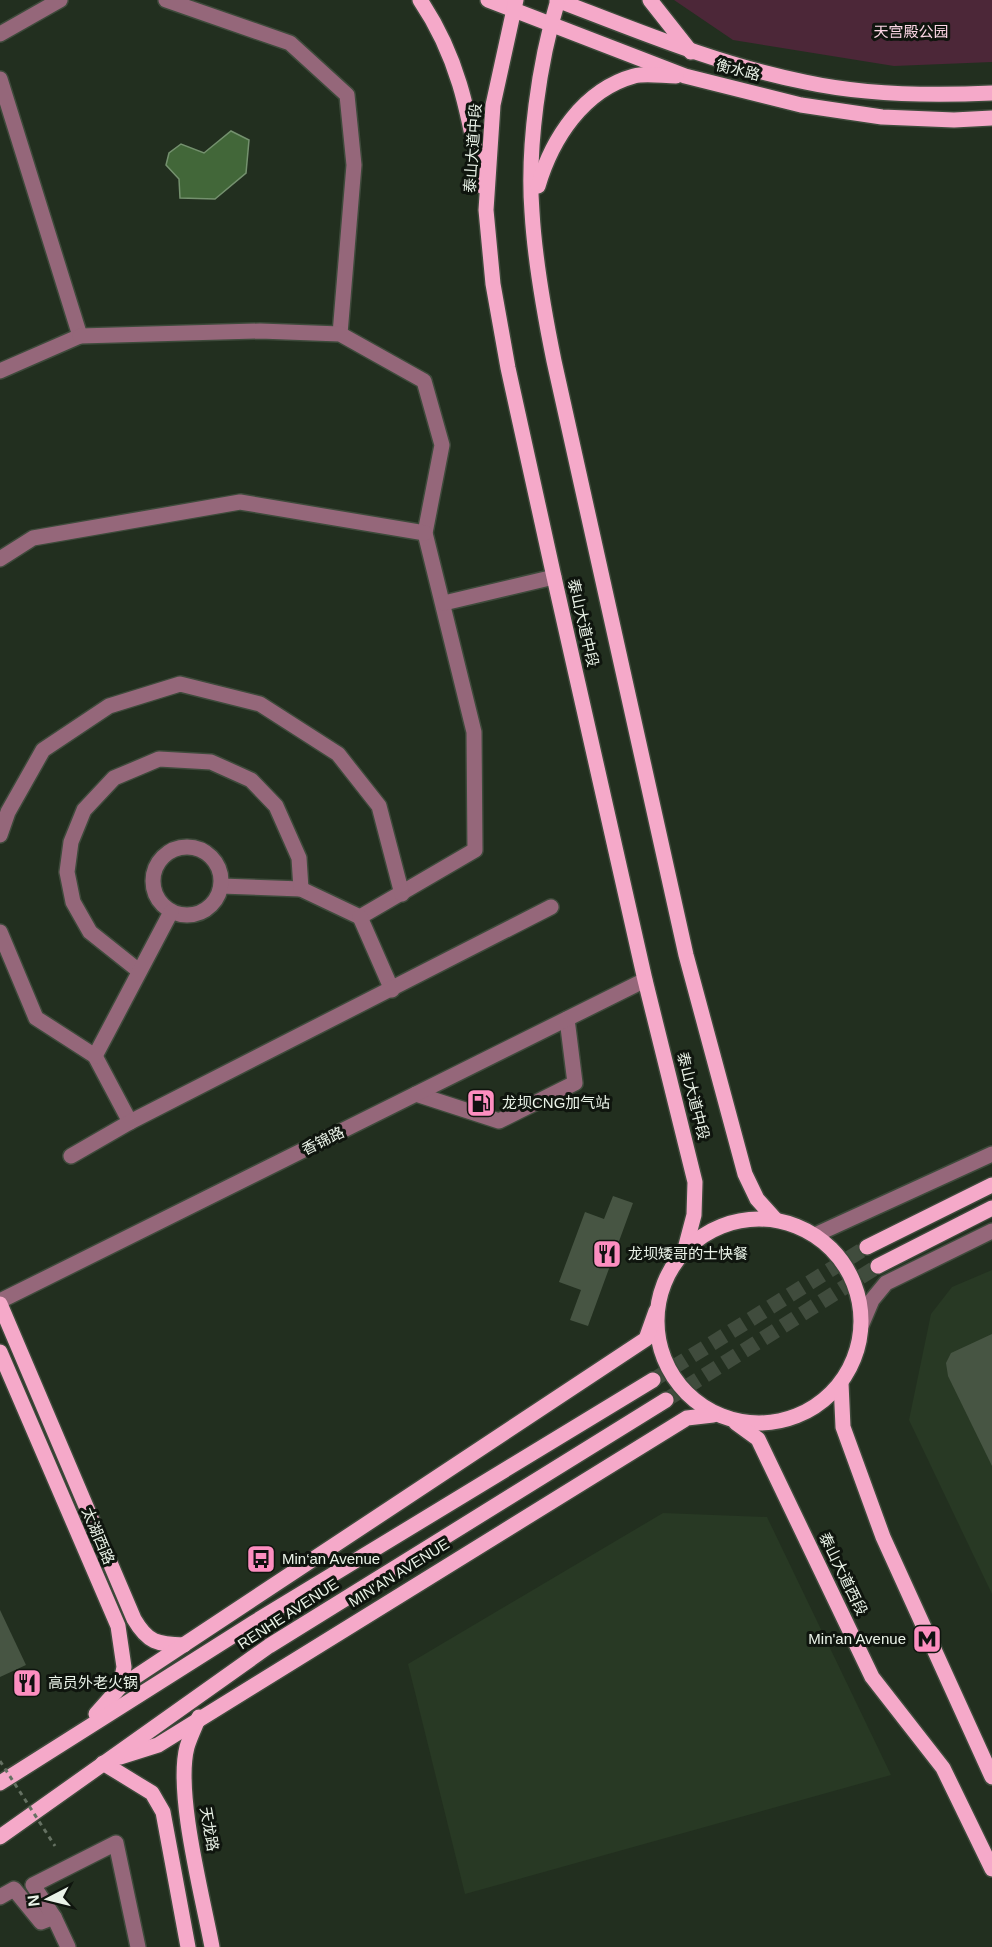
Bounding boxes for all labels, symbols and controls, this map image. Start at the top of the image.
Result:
park label: 天宫殿公园 [873,23,949,40]
street label: 衡水路 [714,56,762,83]
street label: 泰山大道中段 [461,102,484,193]
street label: 泰山大道中段 [565,577,602,669]
street label: 泰山大道中段 [674,1050,713,1142]
fuel station icon: 龙坝CNG加气站 [465,1087,497,1119]
place label: 龙坝CNG加气站 [502,1094,610,1111]
street label: 香锦路 [299,1123,347,1158]
restaurant icon: 龙坝矮哥的士快餐 [591,1238,623,1270]
place label: 龙坝矮哥的士快餐 [628,1245,748,1262]
street label: 太湖西路 [79,1505,118,1567]
street label: 泰山大道西段 [816,1530,871,1618]
street label: MIN'AN AVENUE [345,1535,452,1610]
bus stop icon: Min‘an Avenue [245,1543,277,1575]
place label: Min‘an Avenue [282,1550,380,1567]
street label: RENHE AVENUE [234,1575,341,1652]
metro station icon: Min'an Avenue [911,1623,943,1655]
place label: Min'an Avenue [808,1630,906,1647]
restaurant icon: 高员外老火锅 [11,1667,43,1699]
place label: 高员外老火锅 [48,1674,138,1691]
street label: 天龙路 [197,1805,222,1853]
north arrow [18,1869,78,1929]
text: N [24,1894,43,1908]

